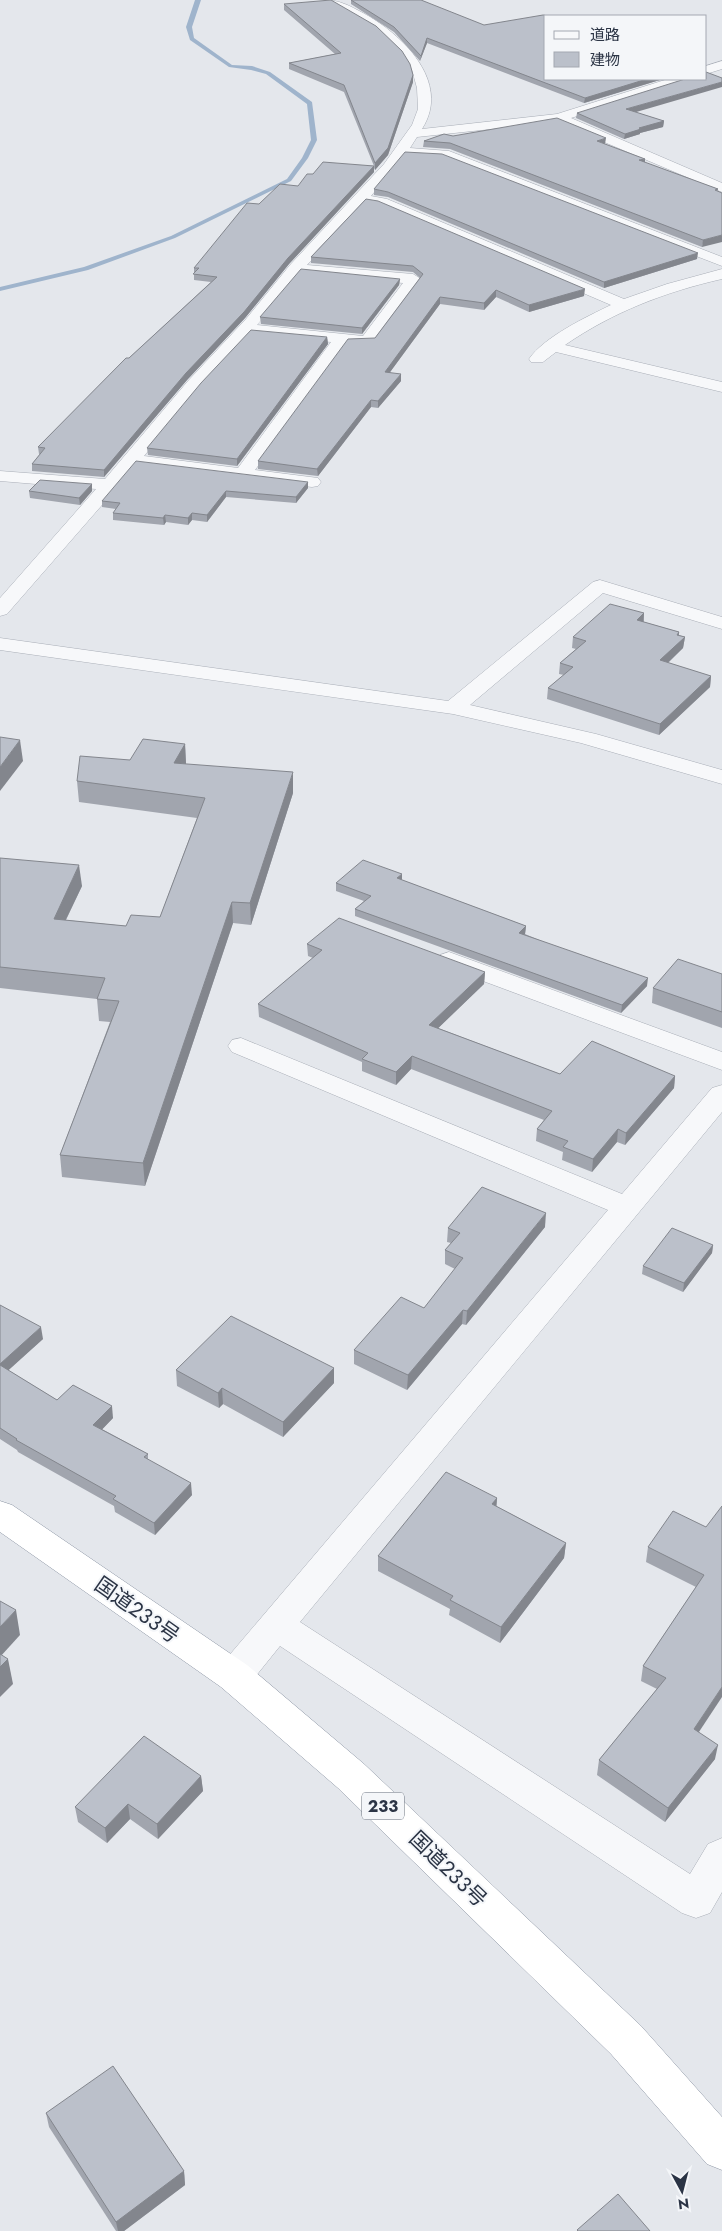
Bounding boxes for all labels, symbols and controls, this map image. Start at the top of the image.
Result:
legend [544,15,707,80]
text: 道路 [590,24,620,46]
text: 建物 [590,49,620,71]
street label: 国道233号 [88,1570,186,1650]
road number: 233 [362,1792,404,1820]
street label: 国道233号 [402,1824,494,1914]
north arrow [657,2166,707,2216]
text: N [677,2193,690,2215]

